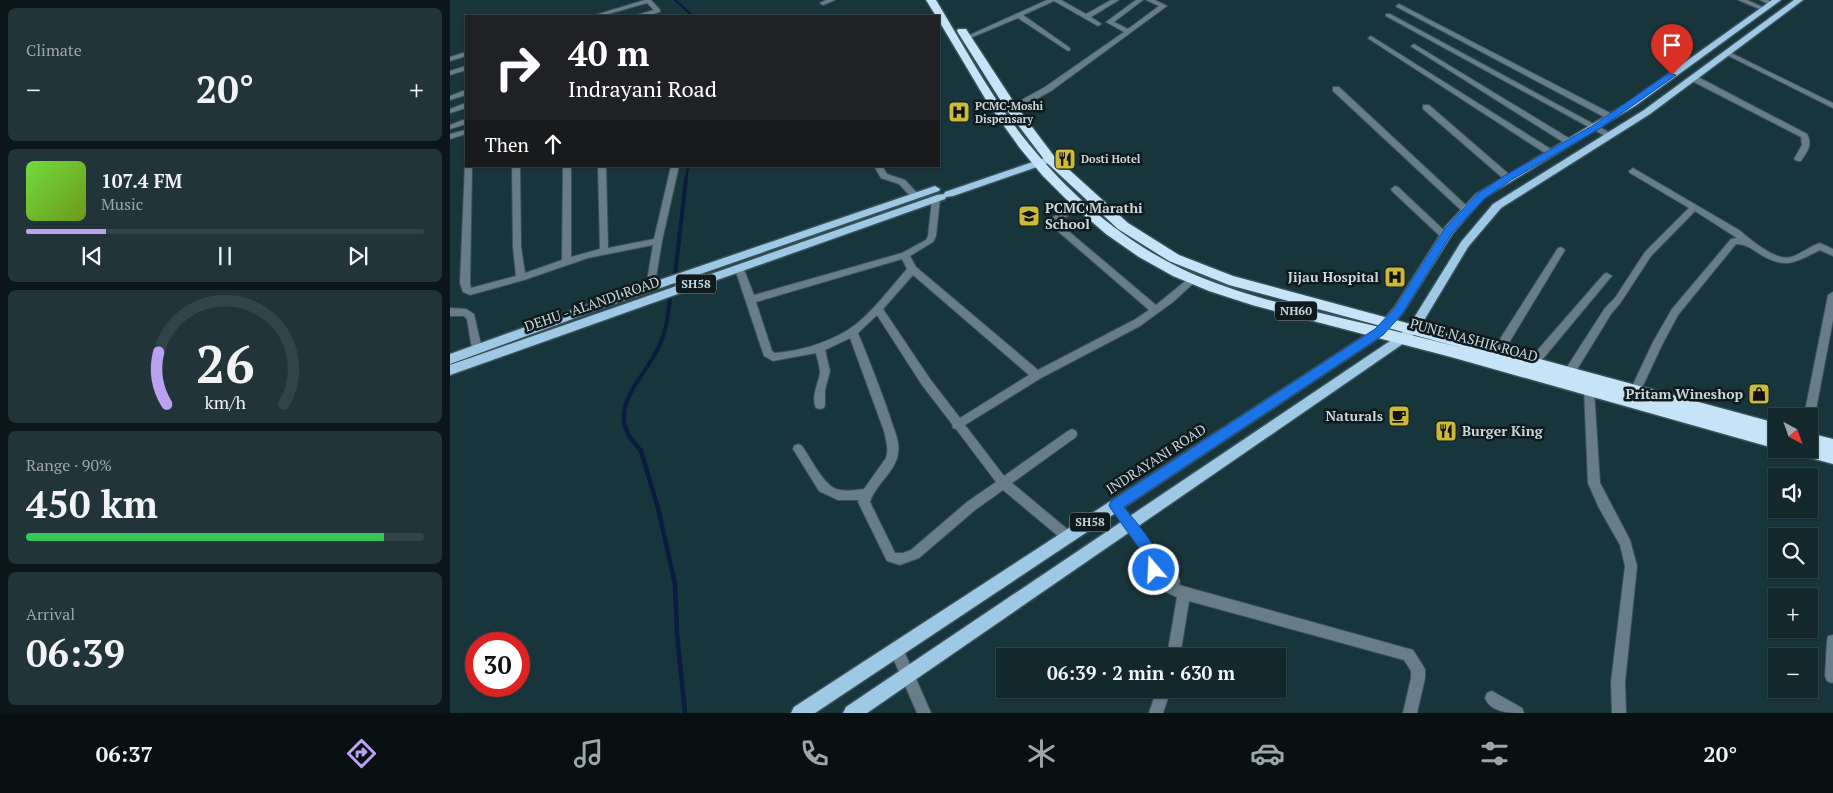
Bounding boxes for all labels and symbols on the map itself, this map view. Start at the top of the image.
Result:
pin [1651,24,1693,75]
place label: PCMC-Moshi Dispensary [975,99,1044,126]
hospital icon: PCMC-Moshi Dispensary [947,100,971,124]
restaurant icon: Dosti Hotel [1053,147,1077,171]
place label: Dosti Hotel [1081,152,1141,166]
place label: PCMC Marathi School [1045,198,1143,233]
school or university icon: PCMC Marathi School [1017,204,1041,228]
hospital icon: Jijau Hospital [1383,265,1407,289]
place label: Jijau Hospital [1288,267,1379,286]
street label: DEHU - ALANDI ROAD [522,271,662,336]
road number: SH58 [676,274,716,294]
road number: NH60 [1275,302,1317,321]
street label: PUNE NASHIK ROAD [1408,313,1540,366]
shop icon: Pritam Wineshop [1747,382,1771,406]
place label: Pritam Wineshop [1626,384,1743,403]
cafe icon: Naturals [1387,404,1411,428]
place label: Naturals [1325,406,1383,425]
north arrow [1768,408,1818,458]
street label: INDRAYANI ROAD [1102,419,1210,498]
restaurant icon: Burger King [1434,419,1458,443]
place label: Burger King [1462,421,1544,440]
road number: SH58 [1070,512,1110,532]
position arrow [1127,543,1179,595]
speed limit sign: 30 [465,632,530,697]

